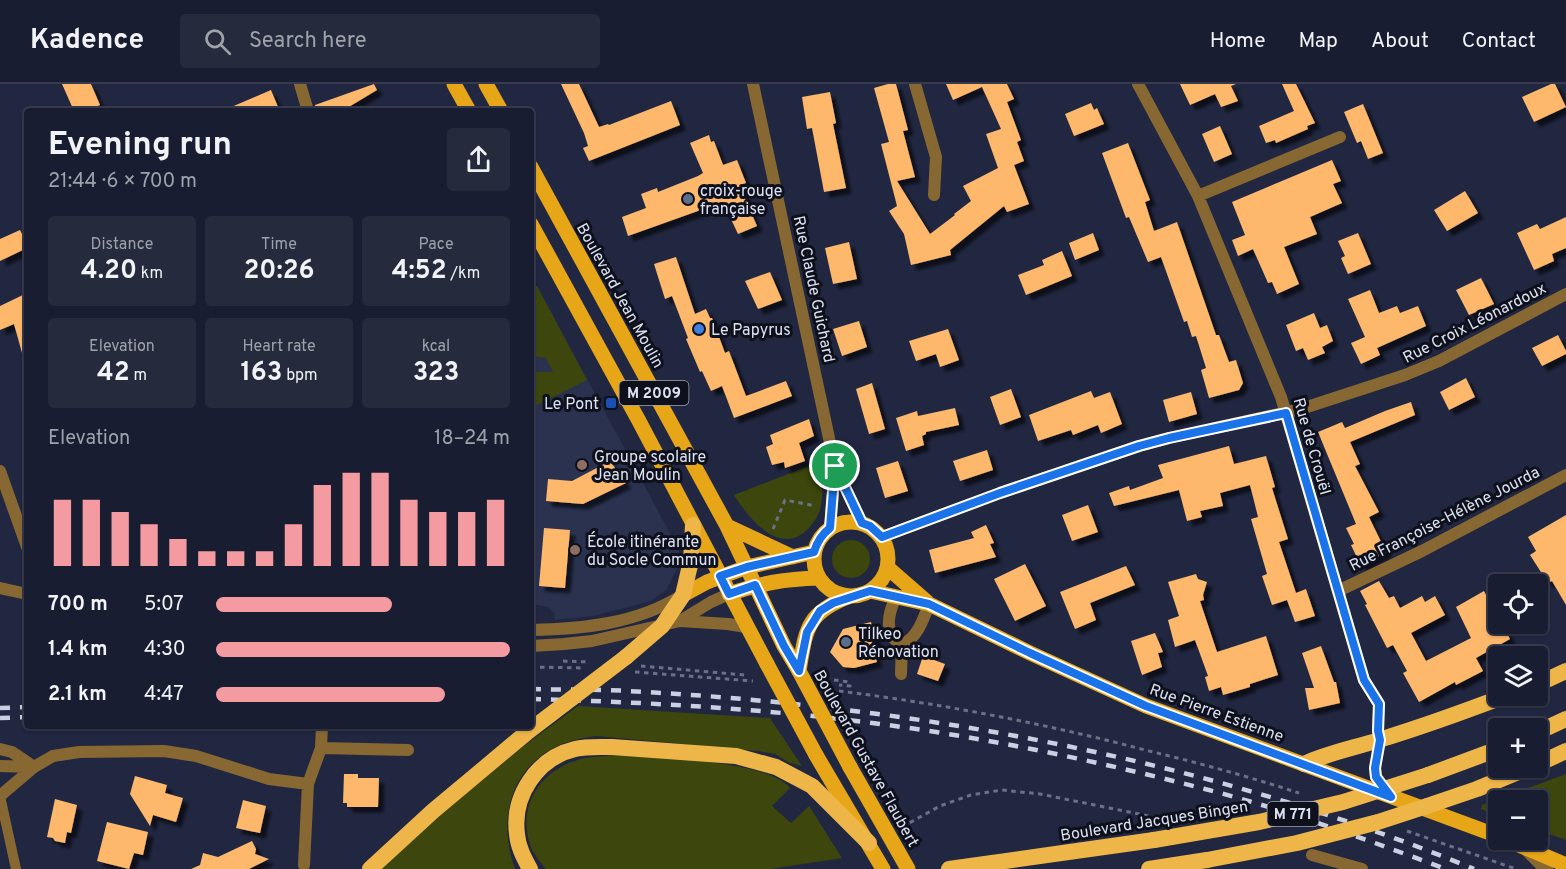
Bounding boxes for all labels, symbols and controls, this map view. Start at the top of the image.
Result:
search box [180,14,600,68]
text: Kadence [30,23,144,59]
icon: search [201,25,234,58]
text: Search here [249,28,367,55]
text: Home [1210,28,1266,55]
text: Map [1299,28,1338,55]
text: About [1371,28,1429,55]
text: Contact [1462,28,1536,55]
text: Evening run [48,125,232,167]
button: share [447,128,510,191]
text: 21:44 · 6 × 700 m [48,169,197,195]
place label: croix-rouge française [700,182,782,220]
marker: croix-rouge française [681,192,695,206]
street label: Rue Claude Guichard [788,214,838,365]
street label: Boulevard Jean Moulin [571,220,667,372]
text: Distance [91,235,153,255]
text: Time [261,235,297,255]
text: Pace [418,235,454,255]
text: 4.20 [81,255,137,288]
text: 20:26 [243,255,315,288]
text: 4:52 [392,255,447,288]
text: km [137,264,163,284]
text: /km [447,264,480,284]
street label: Rue Croix Léonardoux [1400,279,1550,369]
place label: Le Papyrus [711,321,791,341]
marker: Le Papyrus [692,322,706,336]
text: Elevation [89,337,155,357]
text: Heart rate [242,337,316,357]
text: kcal [422,337,450,357]
text: 42 [97,357,130,390]
text: 163 [240,357,282,390]
text: 323 [413,357,459,390]
text: m [130,366,147,386]
text: bpm [282,366,318,386]
road number: M 2009 [620,381,688,405]
place label: Le Pont [544,395,599,415]
marker: Le Pont [604,396,618,410]
street label: Rue de Crouël [1288,396,1334,497]
text: Elevation [48,426,130,452]
text: 18–24 m [434,426,510,452]
pin [809,440,860,491]
place label: Groupe scolaire Jean Moulin [594,448,706,486]
icon: arrive [818,449,851,482]
marker: Groupe scolaire Jean Moulin [575,458,589,472]
street label: Rue Françoise-Hélène Jourda [1346,463,1543,577]
place label: École itinérante du Socle Commun [587,531,717,571]
marker: École itinérante du Socle Commun [568,543,582,557]
map controls [1488,574,1548,850]
button: locate [1488,574,1548,634]
text: 700 m [48,592,108,618]
text: 5:07 [144,592,184,618]
place label: Tilkeo Rénovation [858,625,939,663]
marker: Tilkeo Rénovation [839,635,853,649]
text: 1.4 km [48,637,108,663]
text: 4:30 [144,637,186,663]
button: layers [1488,646,1548,706]
street label: Boulevard Gustave Flaubert [808,667,922,851]
street label: Rue Pierre Estienne [1147,680,1286,747]
text: 2.1 km [48,682,107,708]
text: 4:47 [144,682,184,708]
button: + [1488,718,1548,778]
button: − [1488,790,1548,850]
street label: Boulevard Jacques Bingen [1059,797,1250,847]
road number: M 771 [1268,802,1318,826]

